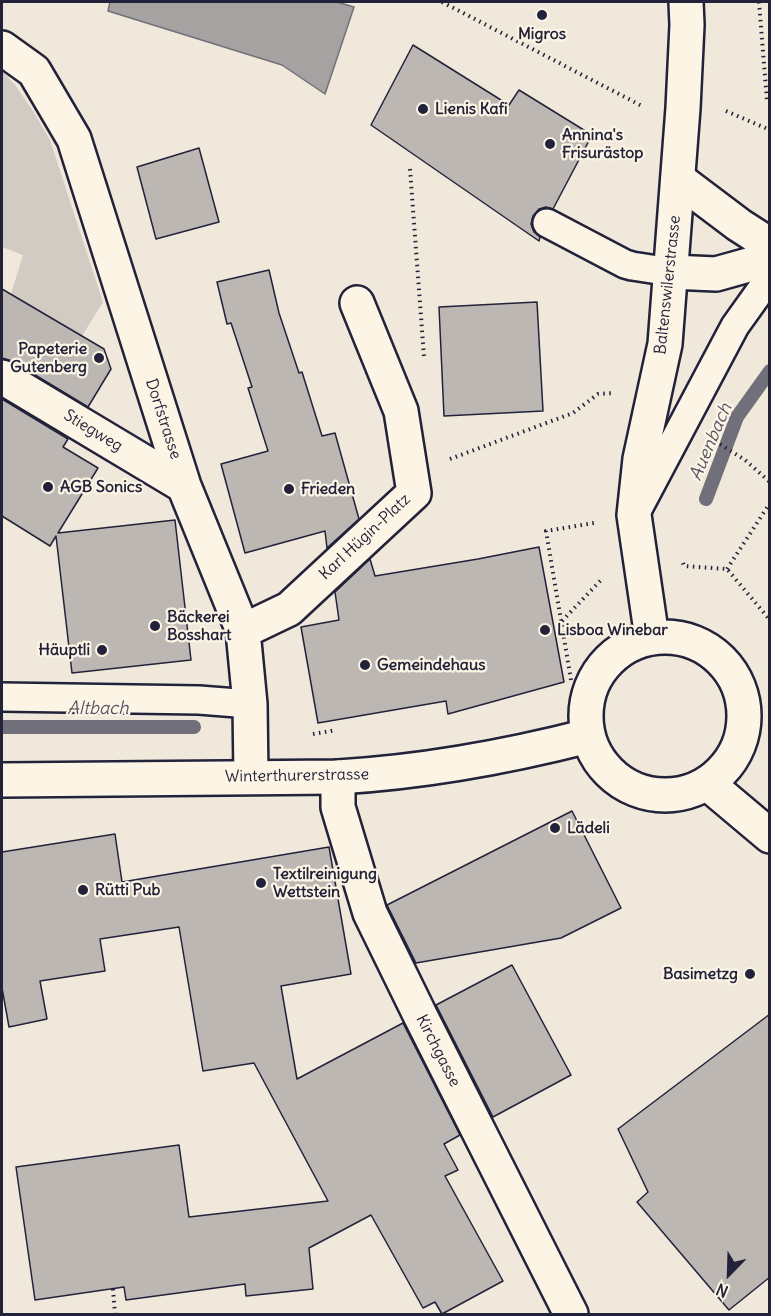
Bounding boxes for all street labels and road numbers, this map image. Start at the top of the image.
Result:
street label: Baltenswilerstrasse [651,214,685,356]
street label: Dorfstrasse [141,376,185,462]
street label: Stiegweg [60,406,126,456]
street label: Karl Hügin-Platz [316,490,414,584]
street label: Winterthurerstrasse [225,765,369,787]
street label: Kirchgasse [412,1012,464,1090]

